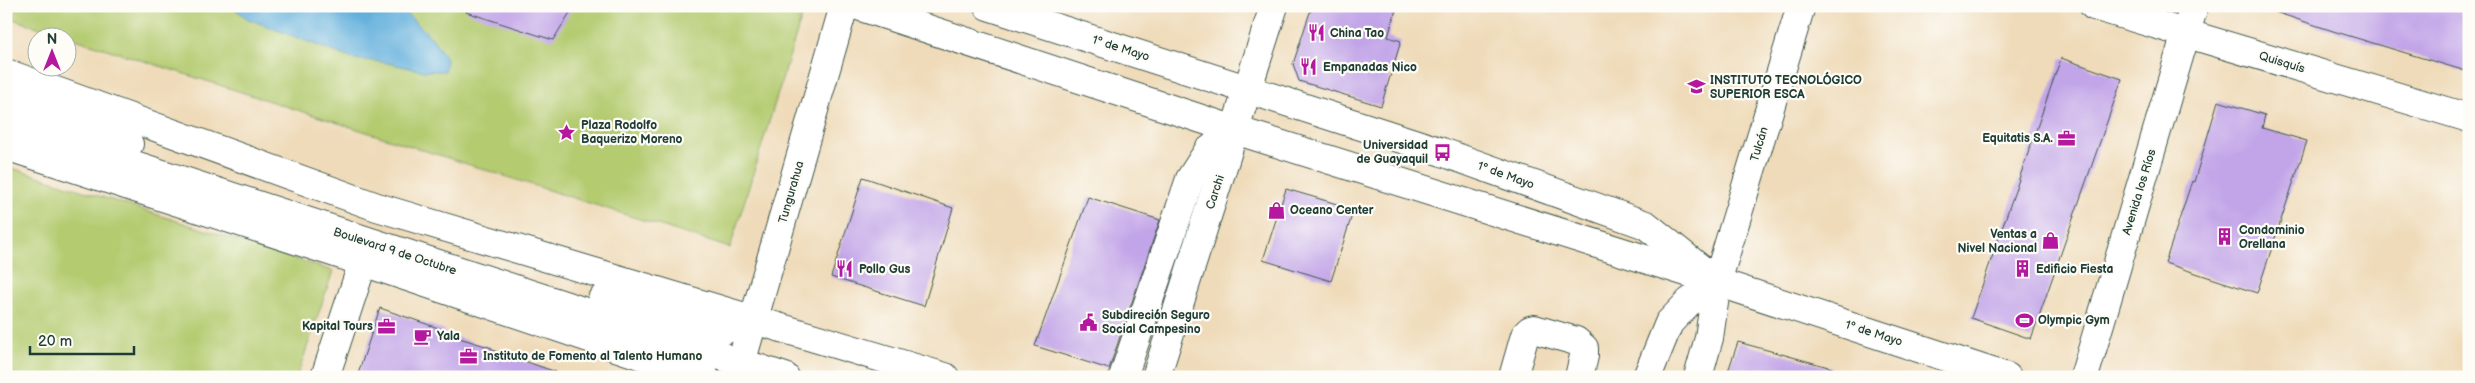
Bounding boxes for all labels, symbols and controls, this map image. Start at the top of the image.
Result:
restaurant icon: China Tao [1306,23,1326,43]
place label: China Tao [1330,26,1384,41]
north arrow [28,28,78,78]
text: N [47,31,57,48]
street label: 1º de Mayo [1090,32,1152,65]
street label: Quisquís [2257,48,2307,77]
restaurant icon: Empanadas Nico [1299,57,1319,77]
place label: Empanadas Nico [1323,60,1417,75]
place label: INSTITUTO TECNOLÓGICO SUPERIOR ESCA [1710,71,1862,102]
school or university icon: INSTITUTO TECNOLÓGICO SUPERIOR ESCA [1686,77,1706,97]
place label: Plaza Rodolfo Baquerizo Moreno [581,118,683,147]
place icon: Plaza Rodolfo Baquerizo Moreno [557,122,577,142]
street label: Tulcán [1747,125,1772,163]
office icon: Equitatis S.A. [2057,128,2077,148]
place label: Equitatis S.A. [1982,131,2053,146]
place label: Universidad de Guayaquil [1357,138,1428,167]
bus stop icon: Universidad de Guayaquil [1432,142,1452,162]
street label: Avenida los Ríos [2119,147,2160,237]
street label: 1º de Mayo [1475,158,1536,193]
street label: Tungurahua [775,159,808,225]
street label: Carchi [1203,173,1228,211]
shop icon: Oceano Center [1266,200,1286,220]
place label: Oceano Center [1290,203,1374,218]
place label: Condominio Orellana [2239,223,2305,252]
street label: Boulevard 9 de Octubre [331,224,458,279]
place label: Ventas a Nivel Nacional [1958,227,2037,256]
building icon: Condominio Orellana [2215,227,2235,247]
shop icon: Ventas a Nivel Nacional [2041,231,2061,251]
restaurant icon: Pollo Gus [835,259,855,279]
building icon: Edificio Fiesta [2012,259,2032,279]
place label: Pollo Gus [859,262,910,277]
place label: Edificio Fiesta [2036,262,2113,277]
place label: Subdireción Seguro Social Campesino [1102,308,1210,337]
sports icon: Olympic Gym [2014,310,2034,330]
public building icon: Subdireción Seguro Social Campesino [1078,312,1098,332]
place label: Olympic Gym [2038,313,2110,328]
office icon: Kapital Tours [377,316,397,336]
street label: 1º de Mayo [1843,317,1905,350]
place label: Kapital Tours [302,319,373,334]
scale bar [30,323,134,355]
cafe icon: Yala [413,326,433,346]
place label: Yala [437,329,460,344]
text: 20 m [38,332,72,351]
office icon: Instituto de Fomento al Talento Humano [459,346,479,366]
place label: Instituto de Fomento al Talento Humano [483,349,702,364]

